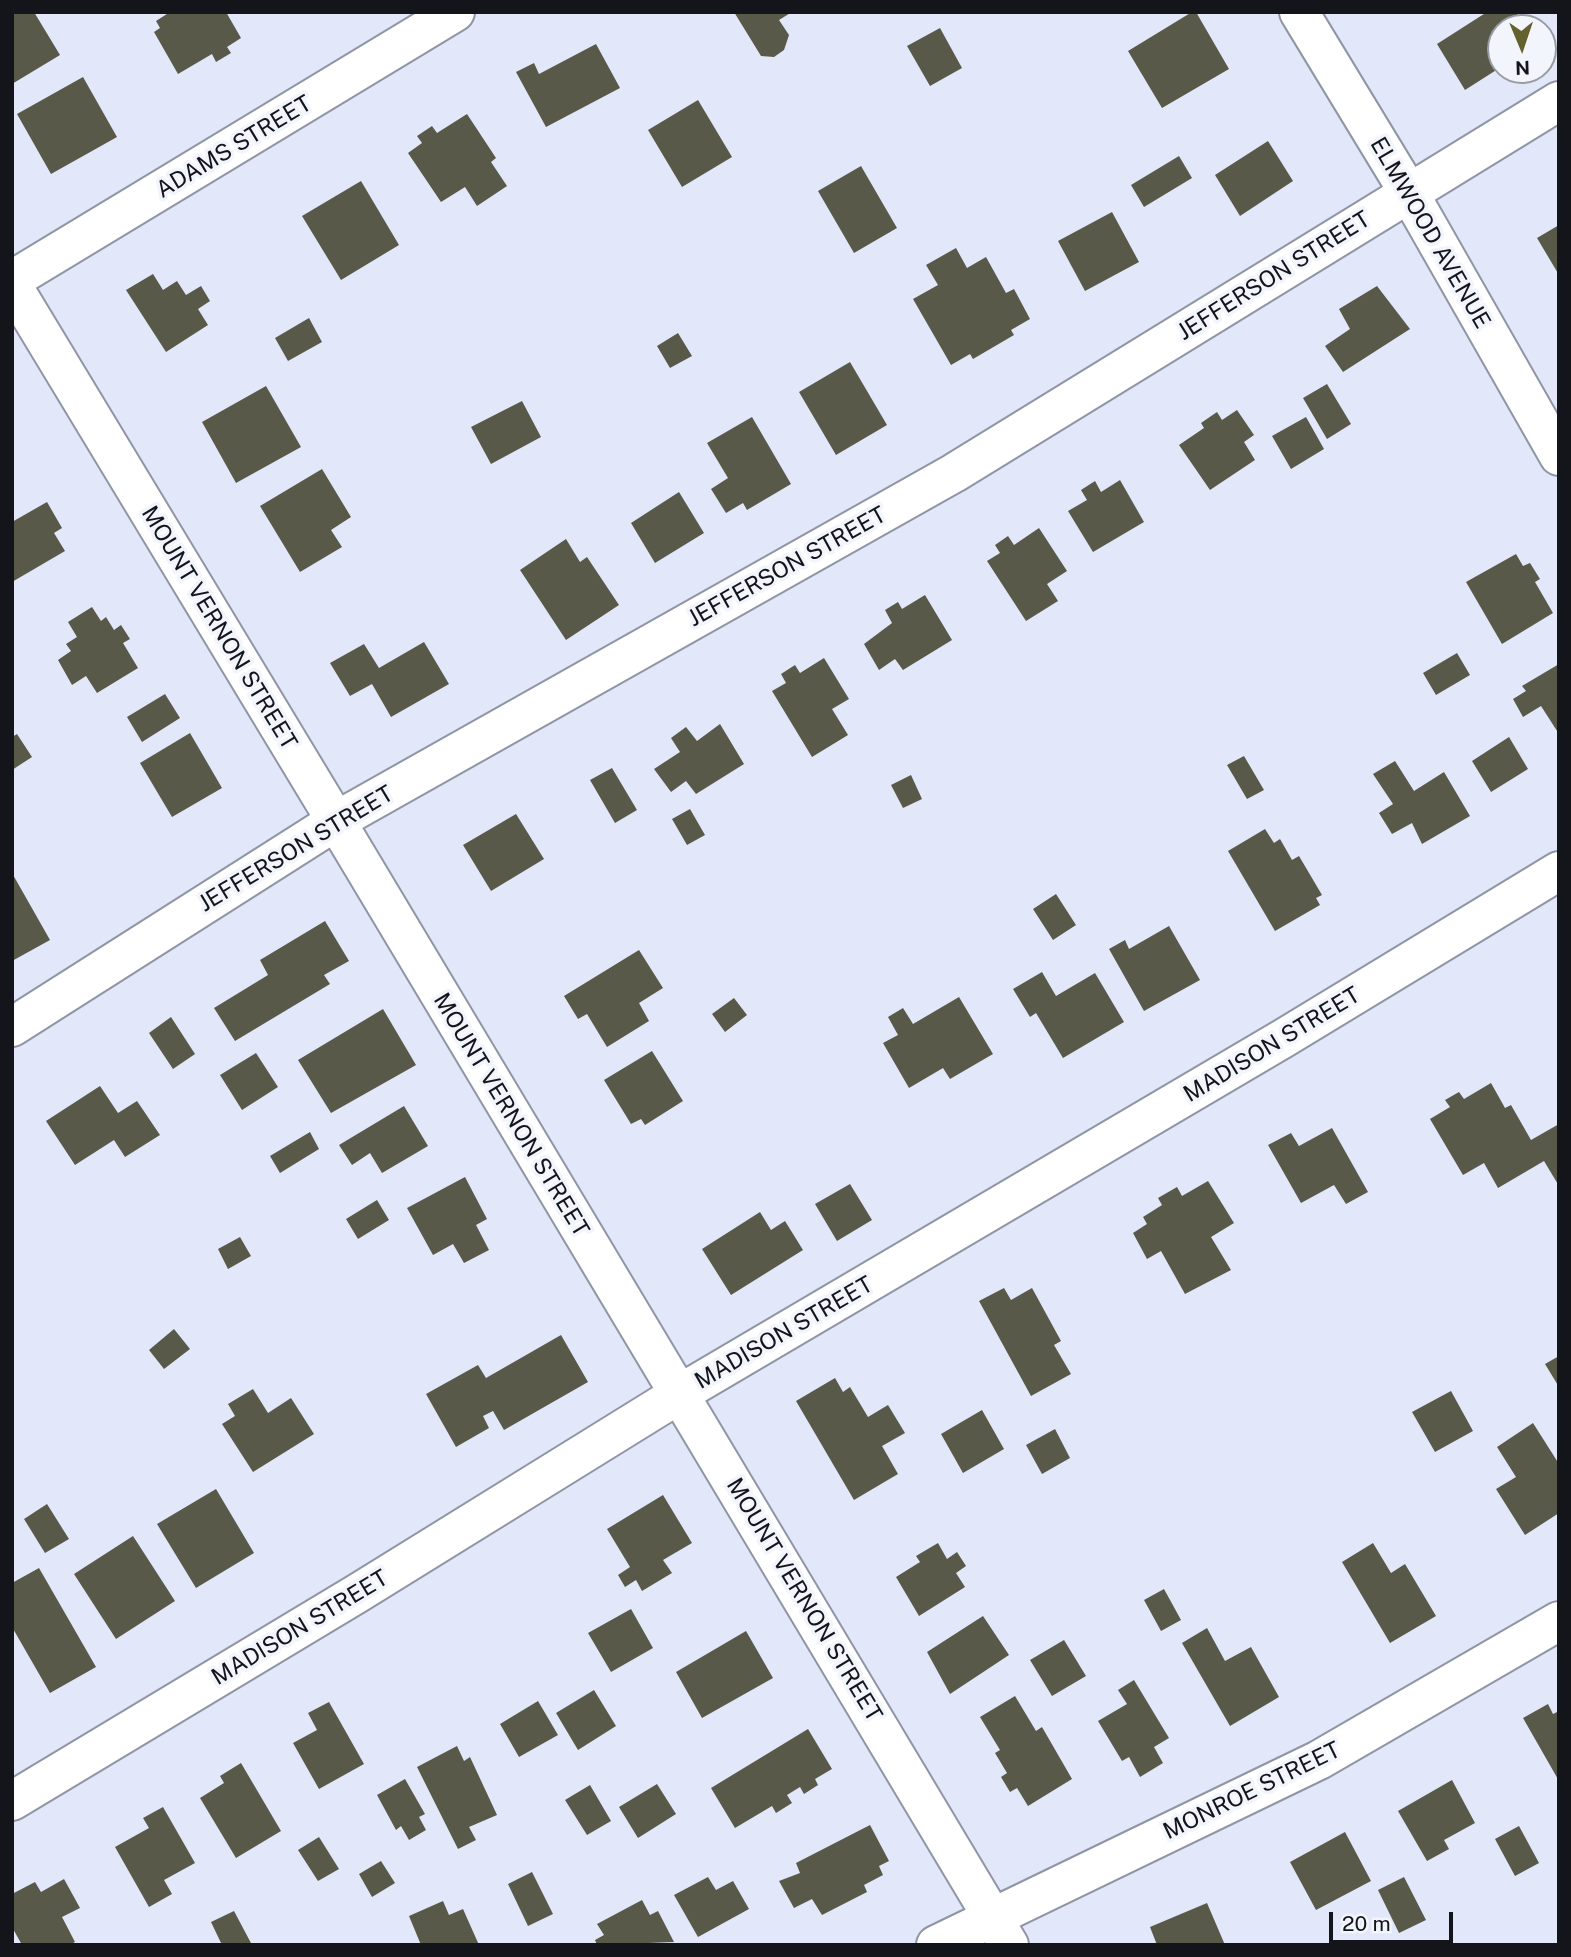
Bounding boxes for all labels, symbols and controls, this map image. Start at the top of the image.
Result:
north arrow [1487,14,1557,84]
text: N [1515,57,1530,79]
street label: ADAMS STREET [151,90,317,204]
street label: ELMWOOD AVENUE [1364,133,1496,333]
street label: JEFFERSON STREET [1173,205,1375,347]
street label: MOUNT VERNON STREET [135,501,303,755]
street label: JEFFERSON STREET [683,501,891,633]
street label: JEFFERSON STREET [194,780,398,918]
street label: MADISON STREET [1179,981,1365,1109]
street label: MOUNT VERNON STREET [427,988,595,1242]
street label: MADISON STREET [690,1271,878,1395]
street label: MOUNT VERNON STREET [720,1473,888,1727]
street label: MADISON STREET [207,1564,393,1692]
street label: MONROE STREET [1159,1736,1345,1846]
scale bar [1333,1898,1457,1942]
text: 20 m [1342,1911,1391,1936]

